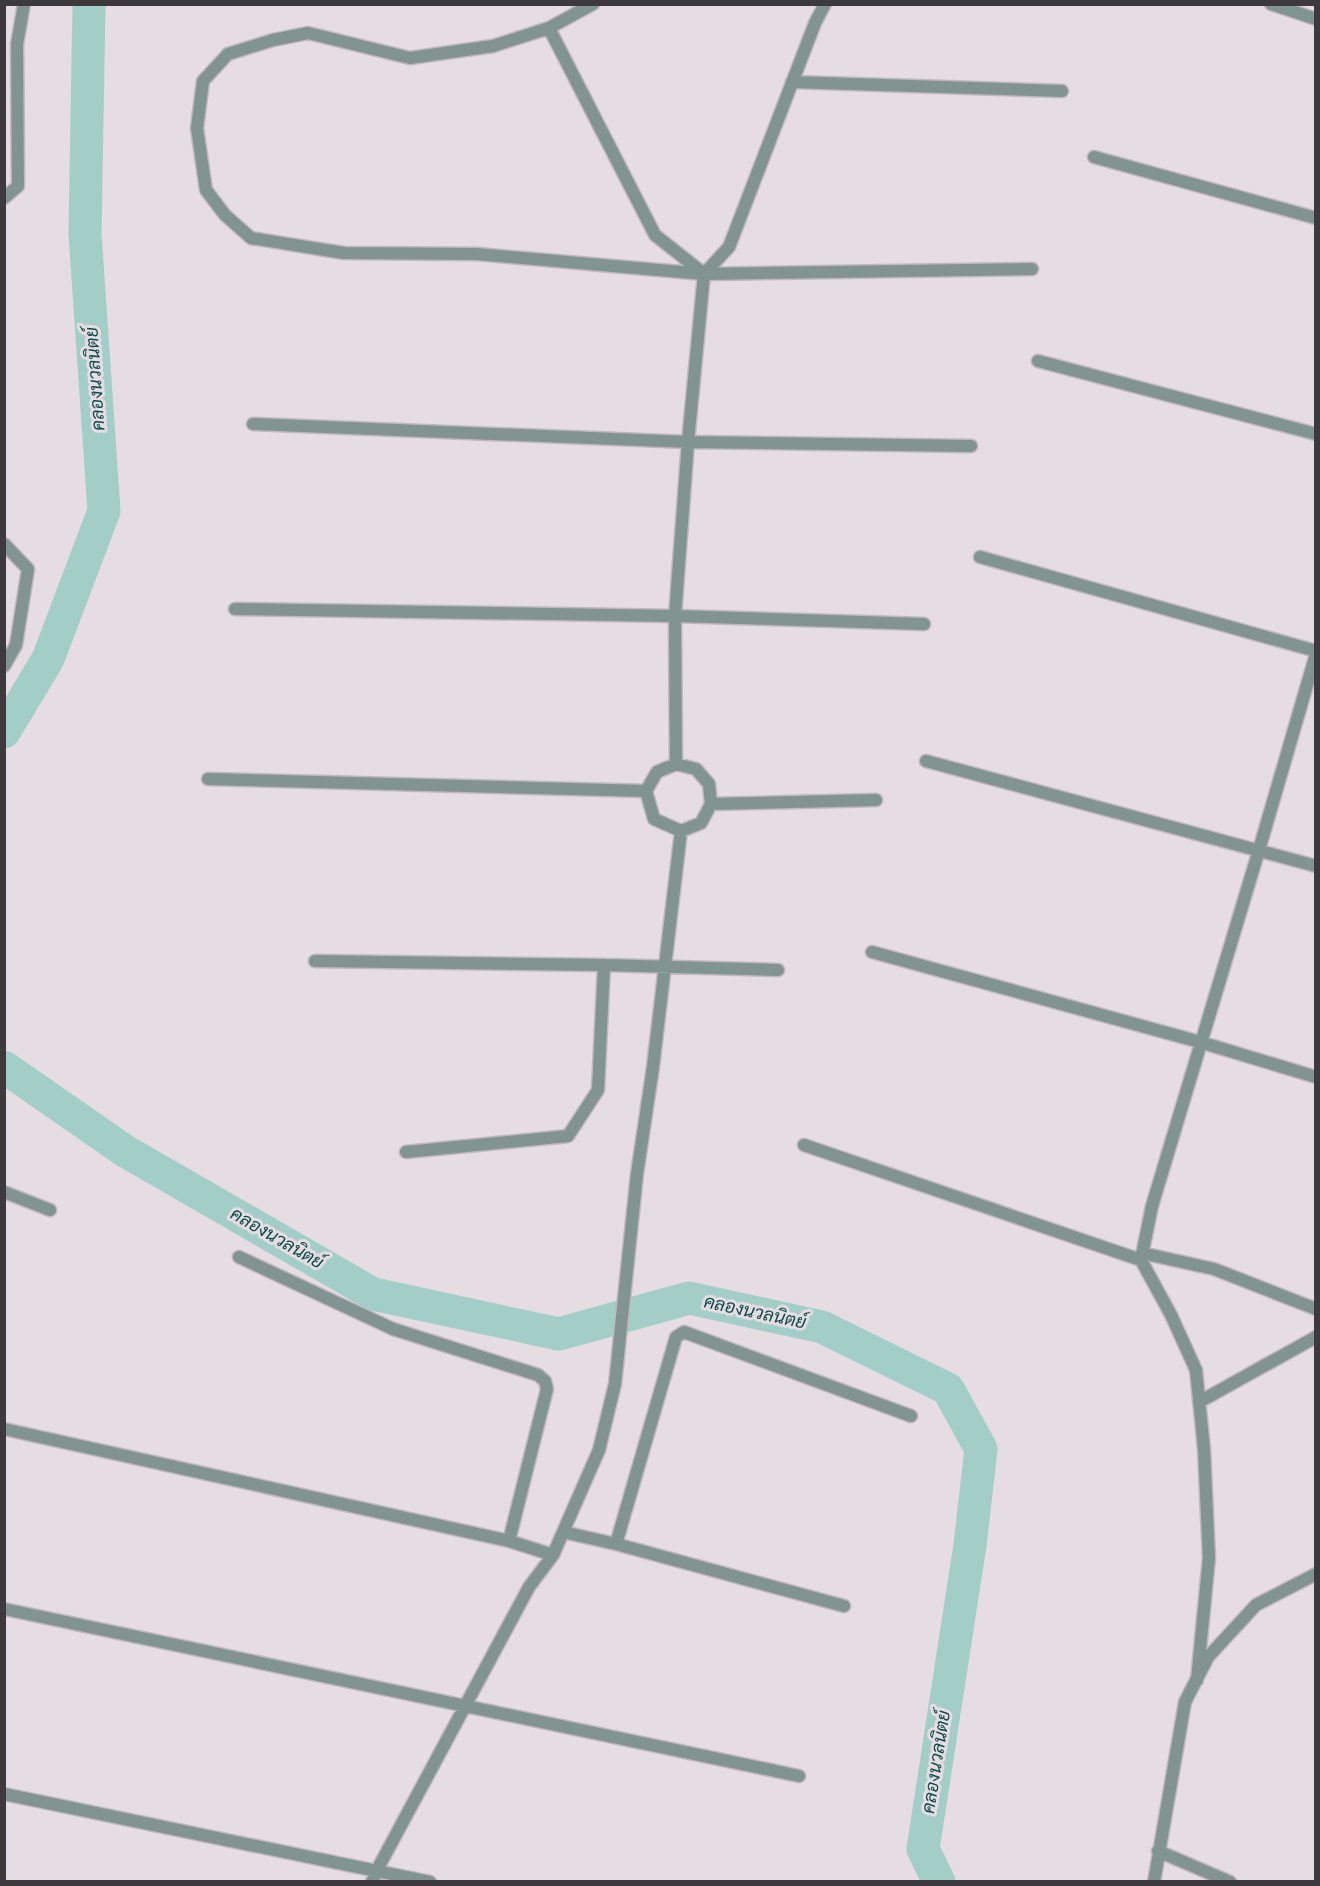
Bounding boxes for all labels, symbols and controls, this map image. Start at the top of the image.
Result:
water label: คลองนวลนิตย์ [78,323,110,432]
water label: คลองนวลนิตย์ [227,1201,331,1275]
water label: คลองนวลนิตย์ [702,1288,811,1334]
water label: คลองนวลนิตย์ [915,1706,955,1815]

